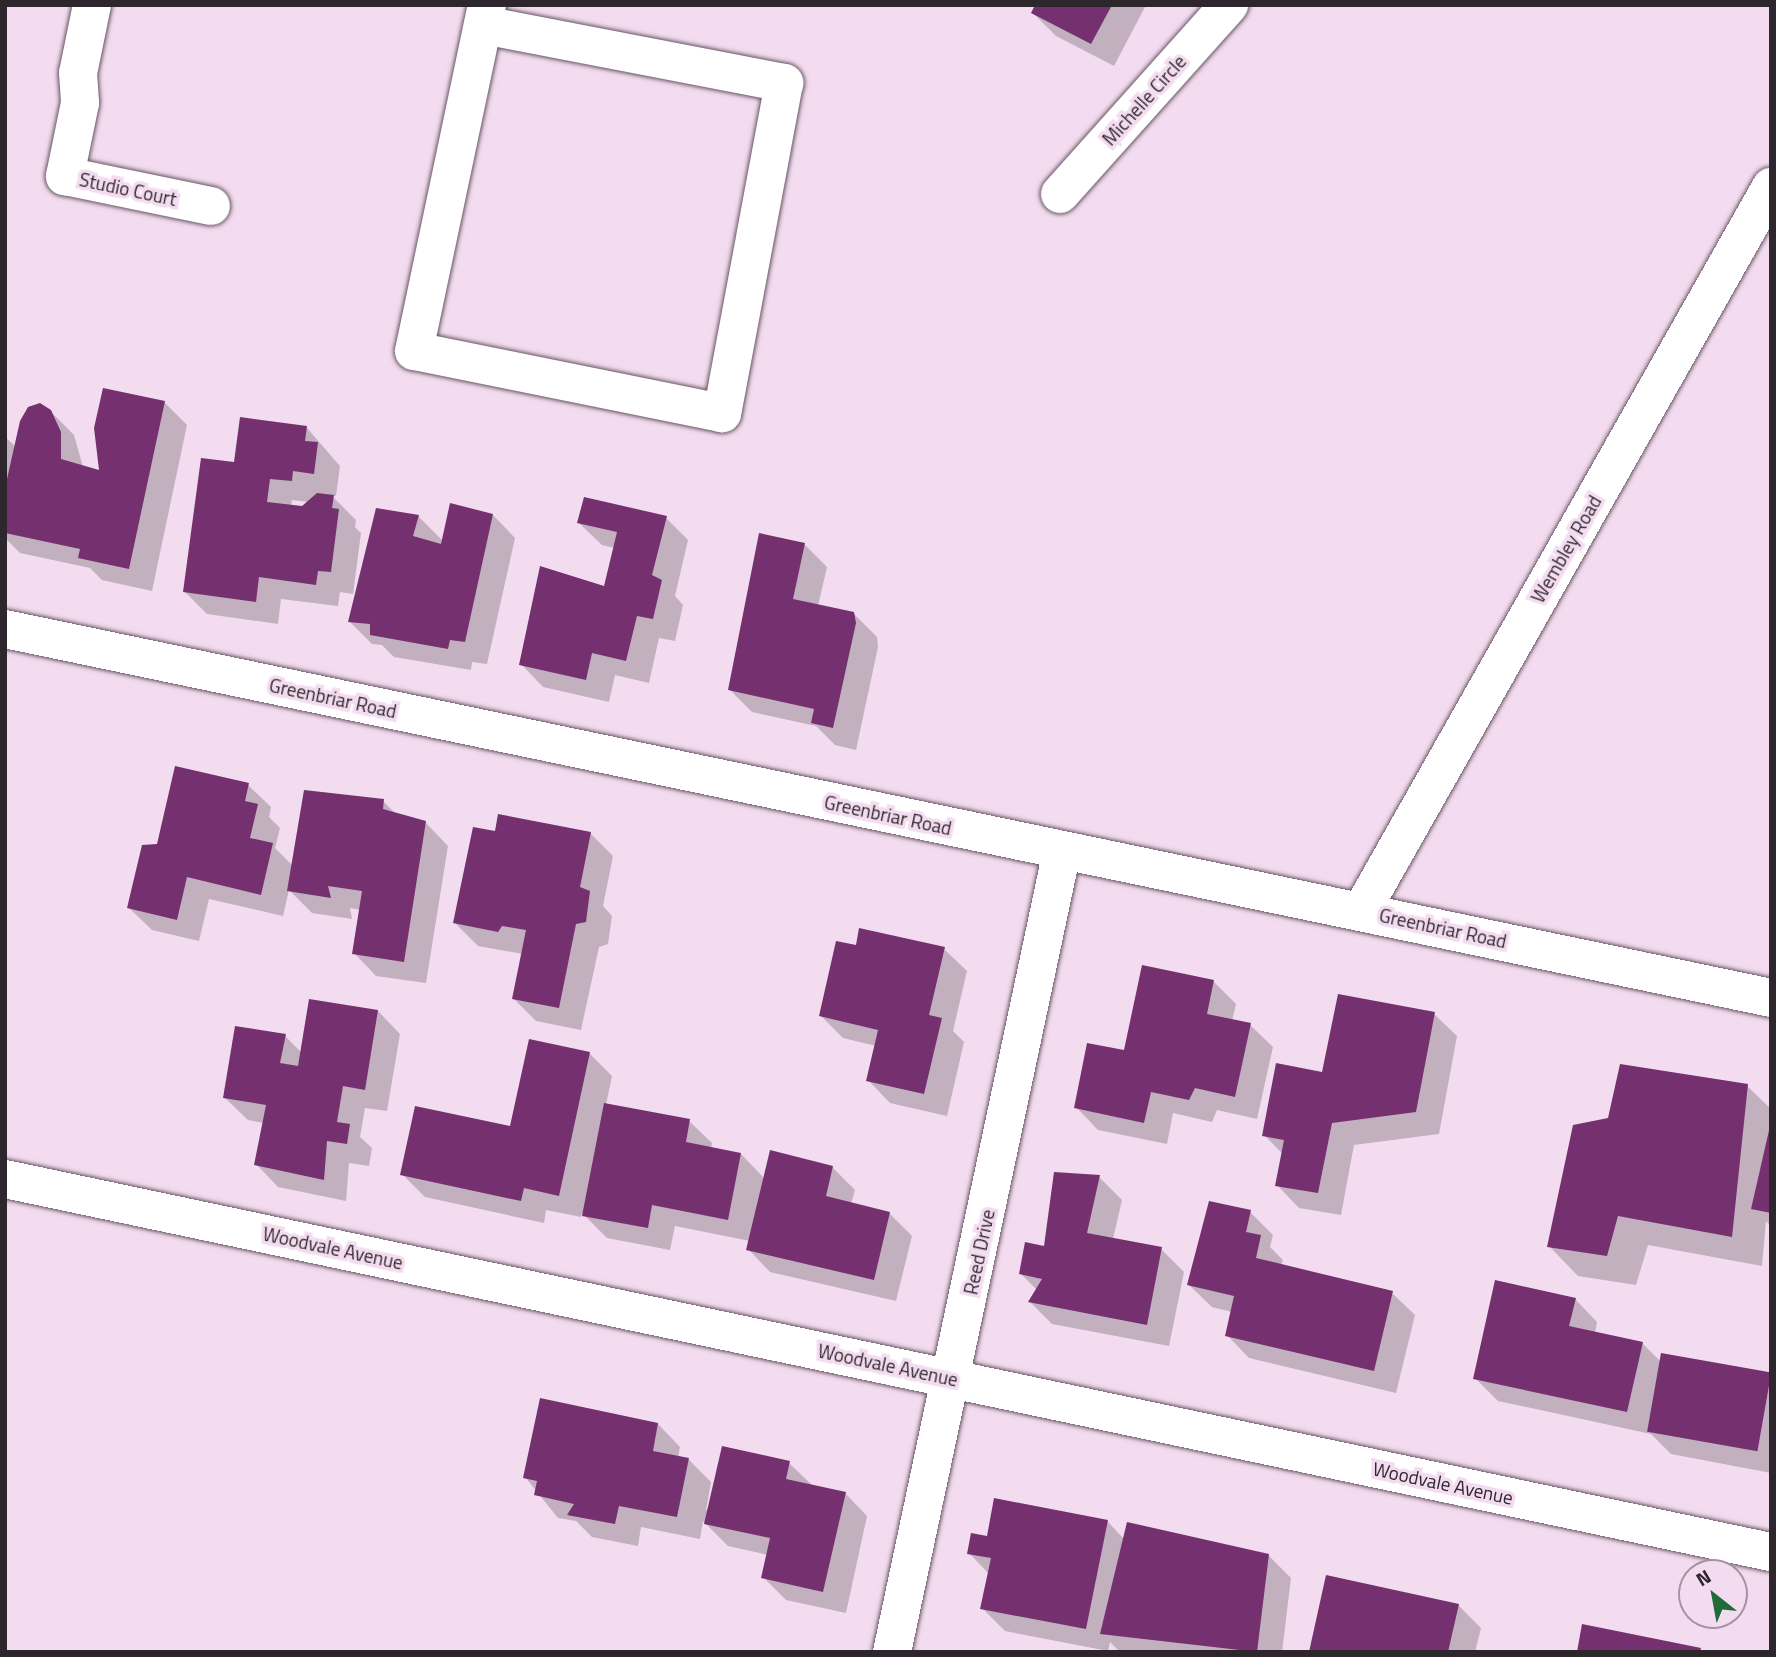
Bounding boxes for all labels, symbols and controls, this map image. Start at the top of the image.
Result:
street label: Michelle Circle [1097,50,1191,150]
street label: Studio Court [77,168,179,210]
street label: Wembley Road [1526,491,1606,607]
street label: Greenbriar Road [267,673,399,723]
street label: Greenbriar Road [822,790,954,840]
street label: Greenbriar Road [1377,903,1509,953]
street label: Reed Drive [959,1207,999,1297]
street label: Woodvale Avenue [261,1222,405,1274]
street label: Woodvale Avenue [816,1339,960,1391]
street label: Woodvale Avenue [1371,1457,1515,1509]
north arrow [1678,1559,1748,1629]
text: N [1690,1561,1716,1593]

